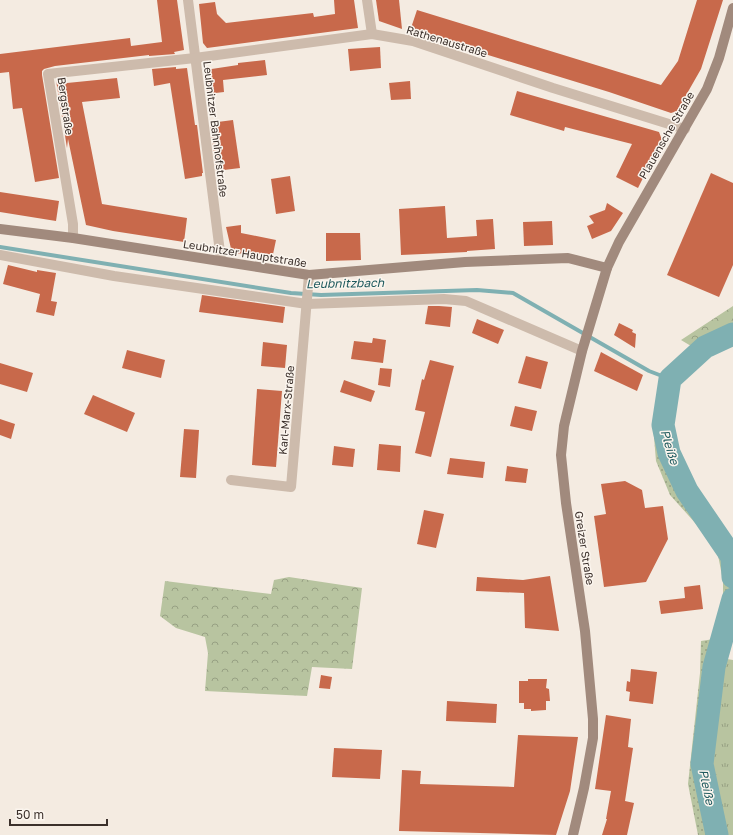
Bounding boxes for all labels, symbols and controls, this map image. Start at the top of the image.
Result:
street label: Rathenaustraße [405,22,489,60]
street label: Leubnitzer Bahnhofstraße [201,60,231,198]
street label: Bergstraße [56,76,76,136]
street label: Plauensche Straße [636,89,696,181]
street label: Leubnitzer Hauptstraße [182,237,308,269]
water label: Leubnitzbach [306,275,385,291]
street label: Karl-Marx-Straße [276,365,296,455]
water label: Pleiße [658,428,683,467]
street label: Greizer Straße [573,510,597,586]
water label: Pleiße [696,768,718,807]
scale bar [10,801,107,827]
text: 50 m [16,807,44,822]

